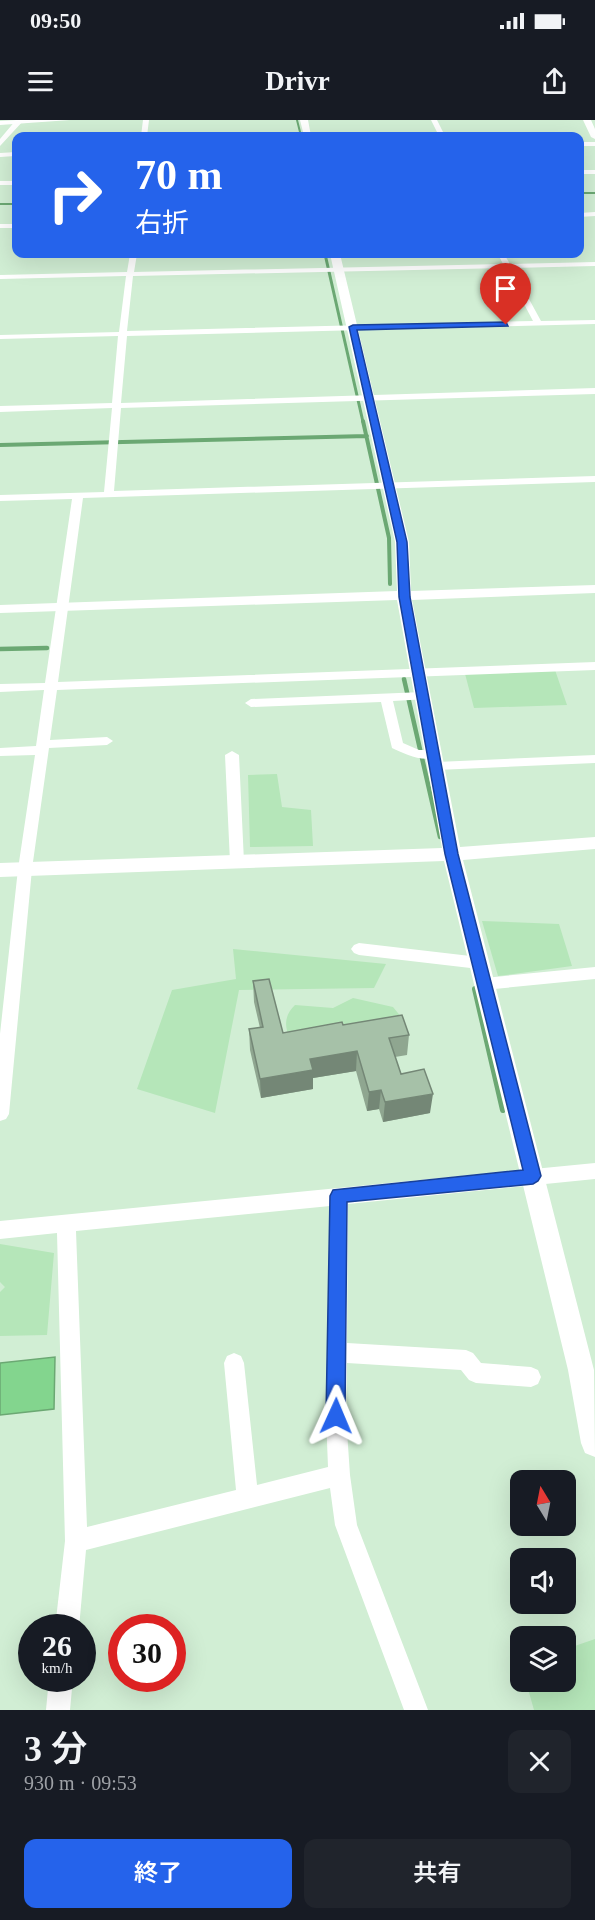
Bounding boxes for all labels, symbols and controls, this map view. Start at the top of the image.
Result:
text: 09:50 [30,8,81,33]
icon: menu [24,65,57,98]
icon: share [538,65,571,98]
text: Drivr [265,66,330,96]
text: 70 m [135,152,223,198]
icon: right [36,156,114,234]
text: 右折 [135,208,189,238]
pin [480,263,531,325]
icon: arrive [489,272,522,305]
position arrow [304,1384,368,1448]
north arrow [510,1470,576,1536]
map controls [510,1470,576,1692]
button: sound [510,1548,576,1614]
speed limit sign: 30 [108,1614,186,1692]
button: layers [510,1626,576,1692]
text: 26 [42,1629,72,1662]
text: km/h [42,1660,72,1676]
text: 3 分 [24,1729,87,1769]
button: close [508,1730,571,1793]
text: 930 m · 09:53 [24,1772,137,1794]
button: 終了 [24,1839,292,1908]
button: 共有 [304,1839,571,1908]

